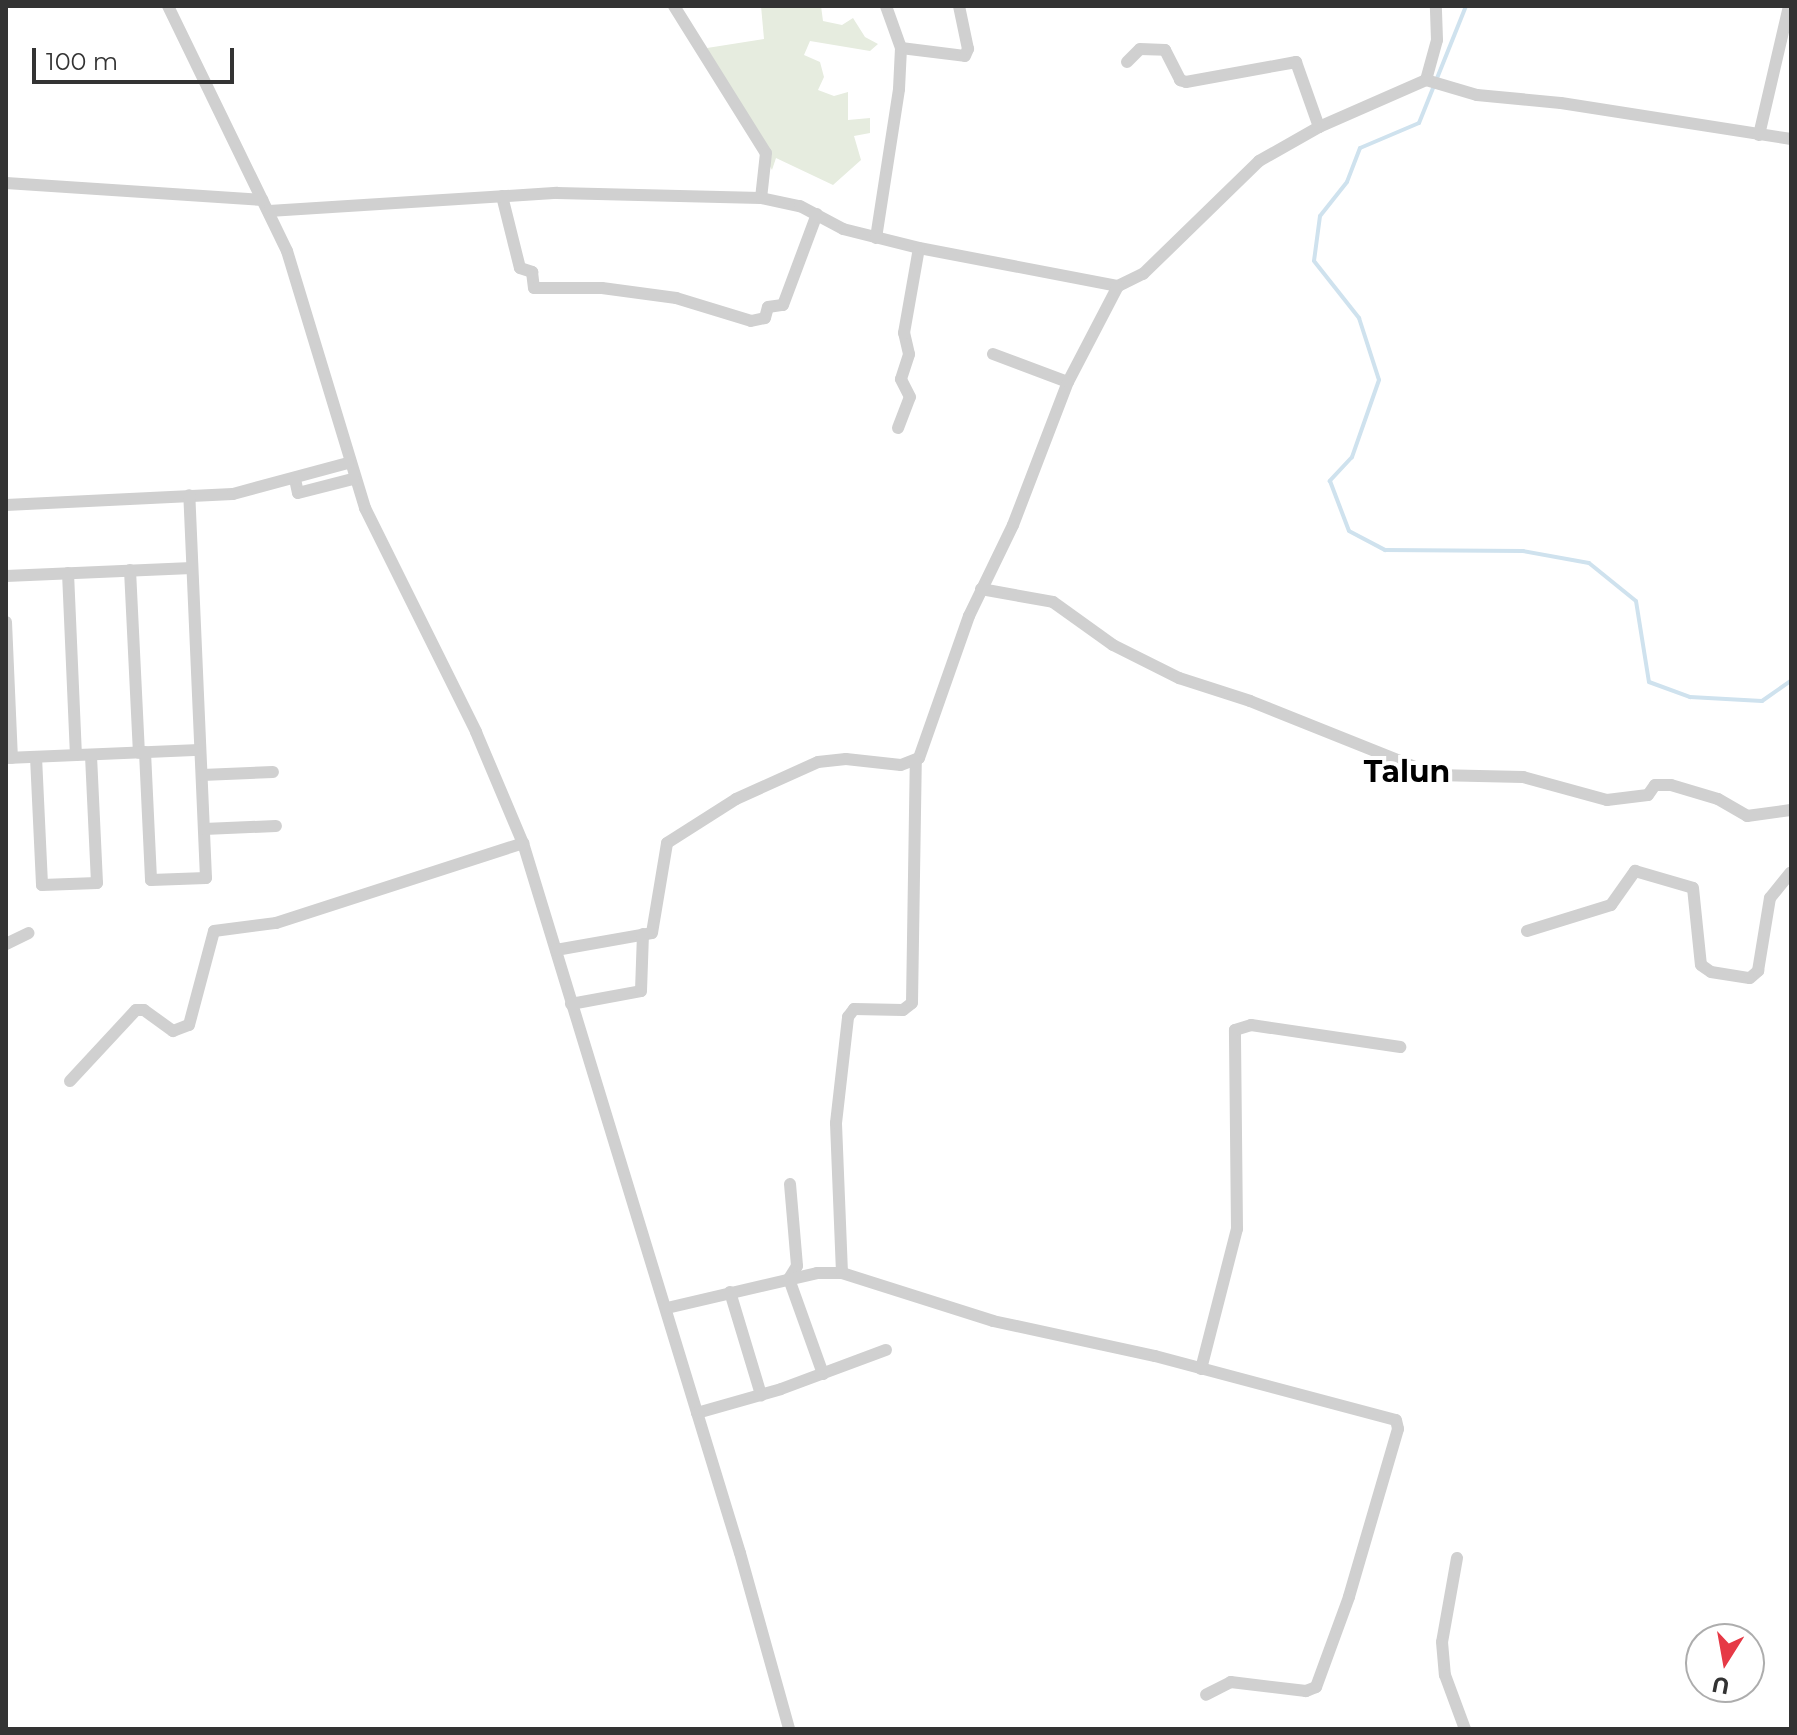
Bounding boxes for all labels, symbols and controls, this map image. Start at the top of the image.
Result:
scale bar [36,32,238,82]
text: 100 m [46,47,118,76]
district label: Talun [1364,754,1450,790]
north arrow [1685,1623,1765,1703]
text: U [1710,1670,1732,1700]

